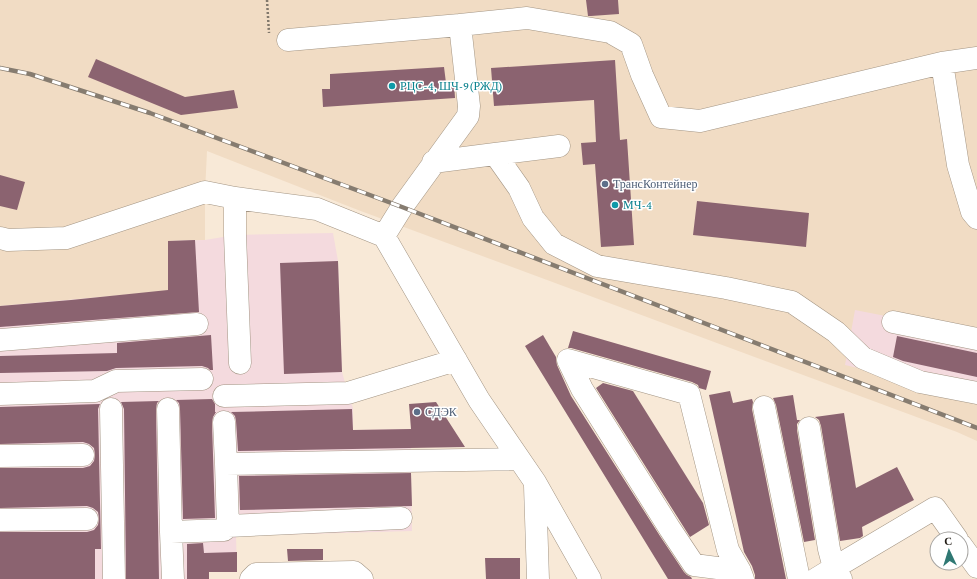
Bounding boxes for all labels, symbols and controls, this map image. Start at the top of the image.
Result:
place label: РЦС-4, ШЧ-9(РЖД) [400,79,503,93]
marker: РЦС-4, ШЧ-9(РЖД) [387,81,397,91]
place label: ТрансКонтейнер [613,177,698,191]
marker: ТрансКонтейнер [600,179,610,189]
place label: МЧ-4 [623,198,652,212]
marker: МЧ-4 [610,200,620,210]
place label: СДЭК [425,405,458,419]
marker: СДЭК [412,407,422,417]
north arrow [929,531,969,571]
text: С [944,535,953,547]

